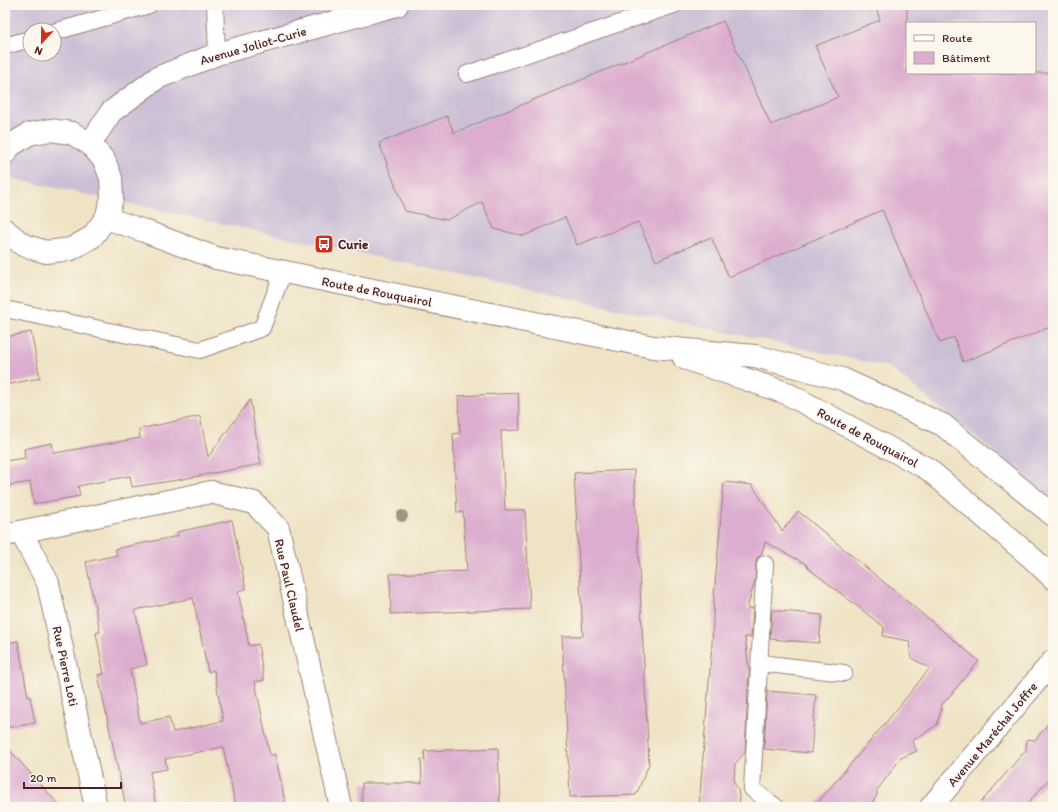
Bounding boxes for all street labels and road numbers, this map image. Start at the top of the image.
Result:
street label: Avenue Joliot-Curie [198,23,308,68]
street label: Route de Rouquairol [320,273,434,310]
street label: Route de Rouquairol [815,404,921,471]
street label: Rue Paul Claudel [272,537,308,633]
street label: Rue Pierre Loti [50,625,81,708]
street label: Avenue Maréchal Joffre [944,679,1040,790]

